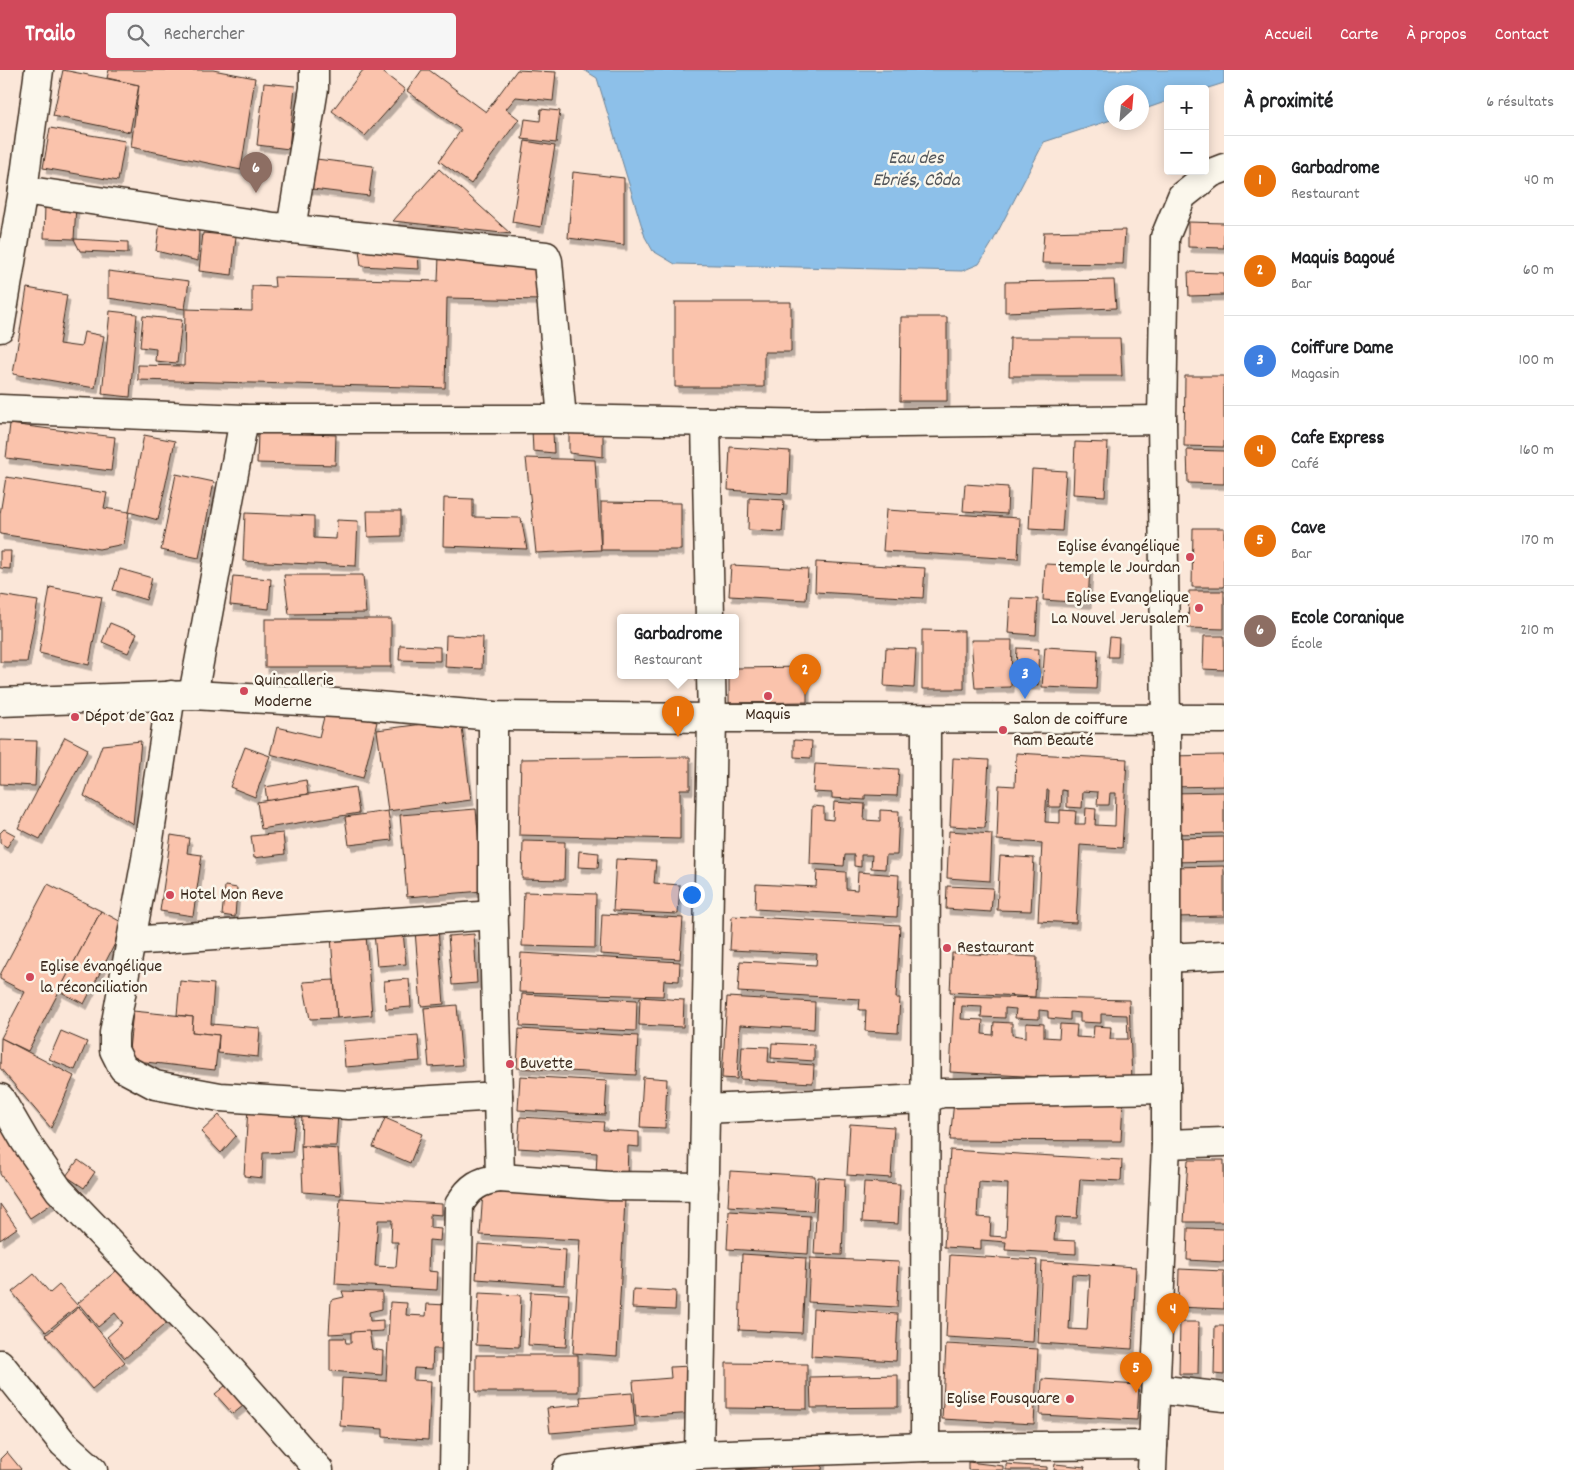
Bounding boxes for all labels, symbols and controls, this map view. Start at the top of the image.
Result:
search box [106,13,456,58]
text: Trailo [25,18,76,52]
icon: search [124,21,152,49]
text: Rechercher [164,22,245,49]
text: Accueil [1264,23,1312,48]
text: Carte [1340,23,1379,48]
text: À propos [1407,23,1467,48]
text: Contact [1495,23,1549,48]
north arrow [1104,85,1149,130]
map controls [1164,85,1209,175]
button: + [1164,85,1209,130]
text: À proximité [1244,88,1333,118]
text: 6 résultats [1486,91,1554,114]
button: − [1164,130,1209,175]
water label: Eau des Ebriés, Côda [872,146,961,195]
pin: 6 [240,152,272,193]
text: Garbadrome [1291,156,1380,183]
text: 1 [1258,169,1262,192]
text: 40 m [1524,169,1554,192]
text: Restaurant [1291,183,1360,206]
text: Maquis Bagoué [1291,246,1395,273]
text: 2 [1257,259,1264,282]
text: 60 m [1523,259,1554,282]
text: Bar [1291,273,1312,296]
text: Coiffure Dame [1291,336,1393,363]
text: 3 [1256,349,1264,372]
text: 100 m [1518,349,1554,372]
text: Magasin [1291,363,1339,386]
text: Cafe Express [1291,426,1385,453]
text: 4 [1257,439,1263,462]
text: 160 m [1519,439,1554,462]
text: Café [1291,453,1319,476]
text: Cave [1291,516,1326,543]
text: 5 [1256,529,1264,552]
text: 170 m [1521,529,1554,552]
place label: Eglise évangélique temple le Jourdan [1058,535,1180,581]
text: Bar [1291,543,1312,566]
marker: Eglise évangélique temple le Jourdan [1184,551,1196,563]
place label: Eglise Evangelique La Nouvel Jerusalem [1051,586,1189,632]
marker: Eglise Evangelique La Nouvel Jerusalem [1193,602,1205,614]
text: Ecole Coranique [1291,606,1404,633]
popup [617,614,739,679]
text: 6 [1256,619,1264,642]
text: 210 m [1520,619,1554,642]
text: Garbadrome [634,622,722,649]
text: École [1291,633,1323,656]
text: Restaurant [634,649,702,672]
pin: 2 [789,654,821,695]
pin: 3 [1009,658,1041,699]
place label: Quincallerie Moderne [254,669,334,715]
marker: Quincallerie Moderne [238,685,250,697]
marker: Maquis [762,690,774,702]
pin: 1 [662,696,694,737]
place label: Maquis [745,703,791,728]
place label: Dépot de Gaz [85,705,174,730]
place label: Salon de coiffure Ram Beauté [1013,708,1128,754]
marker: Dépot de Gaz [69,711,81,723]
marker: Salon de coiffure Ram Beauté [997,724,1009,736]
your location [679,882,705,908]
place label: Hotel Mon Reve [180,883,283,908]
marker: Hotel Mon Reve [164,889,176,901]
place label: Restaurant [957,936,1035,961]
marker: Restaurant [941,942,953,954]
place label: Eglise évangélique la réconciliation [40,955,162,1001]
marker: Eglise évangélique la réconciliation [24,971,36,983]
place label: Buvette [520,1052,573,1077]
marker: Buvette [504,1058,516,1070]
pin: 4 [1157,1293,1189,1334]
pin: 5 [1120,1352,1152,1393]
place label: Eglise Fousquare [947,1387,1060,1412]
marker: Eglise Fousquare [1064,1393,1076,1405]

